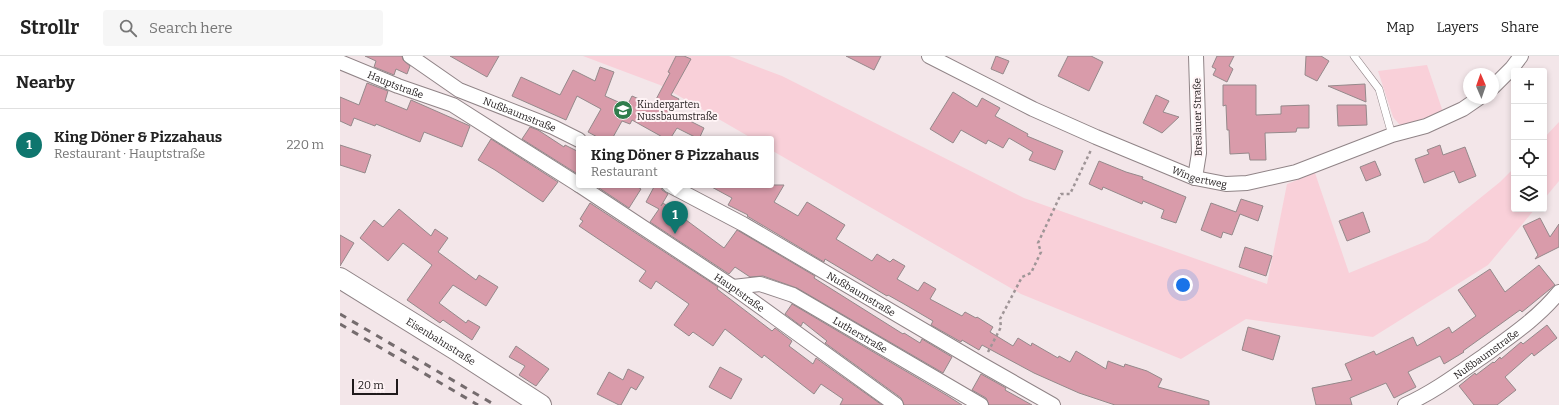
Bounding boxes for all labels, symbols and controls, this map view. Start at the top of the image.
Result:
search box [103,10,383,46]
text: Strollr [20,16,79,39]
icon: search [117,17,139,39]
text: Search here [149,19,232,37]
text: Map [1386,19,1414,36]
text: Layers [1436,19,1479,36]
text: Share [1501,19,1539,36]
north arrow [1463,68,1499,104]
map controls [1511,68,1547,212]
button: + [1511,68,1547,104]
street label: Hauptstraße [366,69,425,101]
text: Nearby [16,72,75,93]
street label: Breslauer Straße [1191,78,1205,156]
street label: Nußbaumstraße [481,95,558,135]
school or university icon: Kindergarten Nussbaumstraße [612,99,634,121]
place label: Kindergarten Nussbaumstraße [637,99,718,123]
button: − [1511,104,1547,140]
text: King Döner & Pizzahaus [54,128,222,146]
popup [576,136,774,188]
text: 1 [26,137,32,152]
text: 220 m [287,137,324,152]
button: locate [1511,140,1547,176]
text: Restaurant · Hauptstraße [54,146,205,161]
text: King Döner & Pizzahaus [591,146,759,164]
text: Restaurant [591,164,658,179]
street label: Wingertweg [1170,164,1228,191]
button: layers [1511,176,1547,212]
pin: 1 [662,201,688,234]
street label: Nußbaumstraße [824,270,897,319]
street label: Hauptstraße [711,271,766,315]
your location [1173,275,1193,295]
street label: Lutherstraße [830,315,889,356]
street label: Eisenbahnstraße [404,316,477,368]
street label: Nußbaumstraße [1452,327,1522,382]
scale bar [352,377,398,396]
text: 20 m [358,379,384,392]

